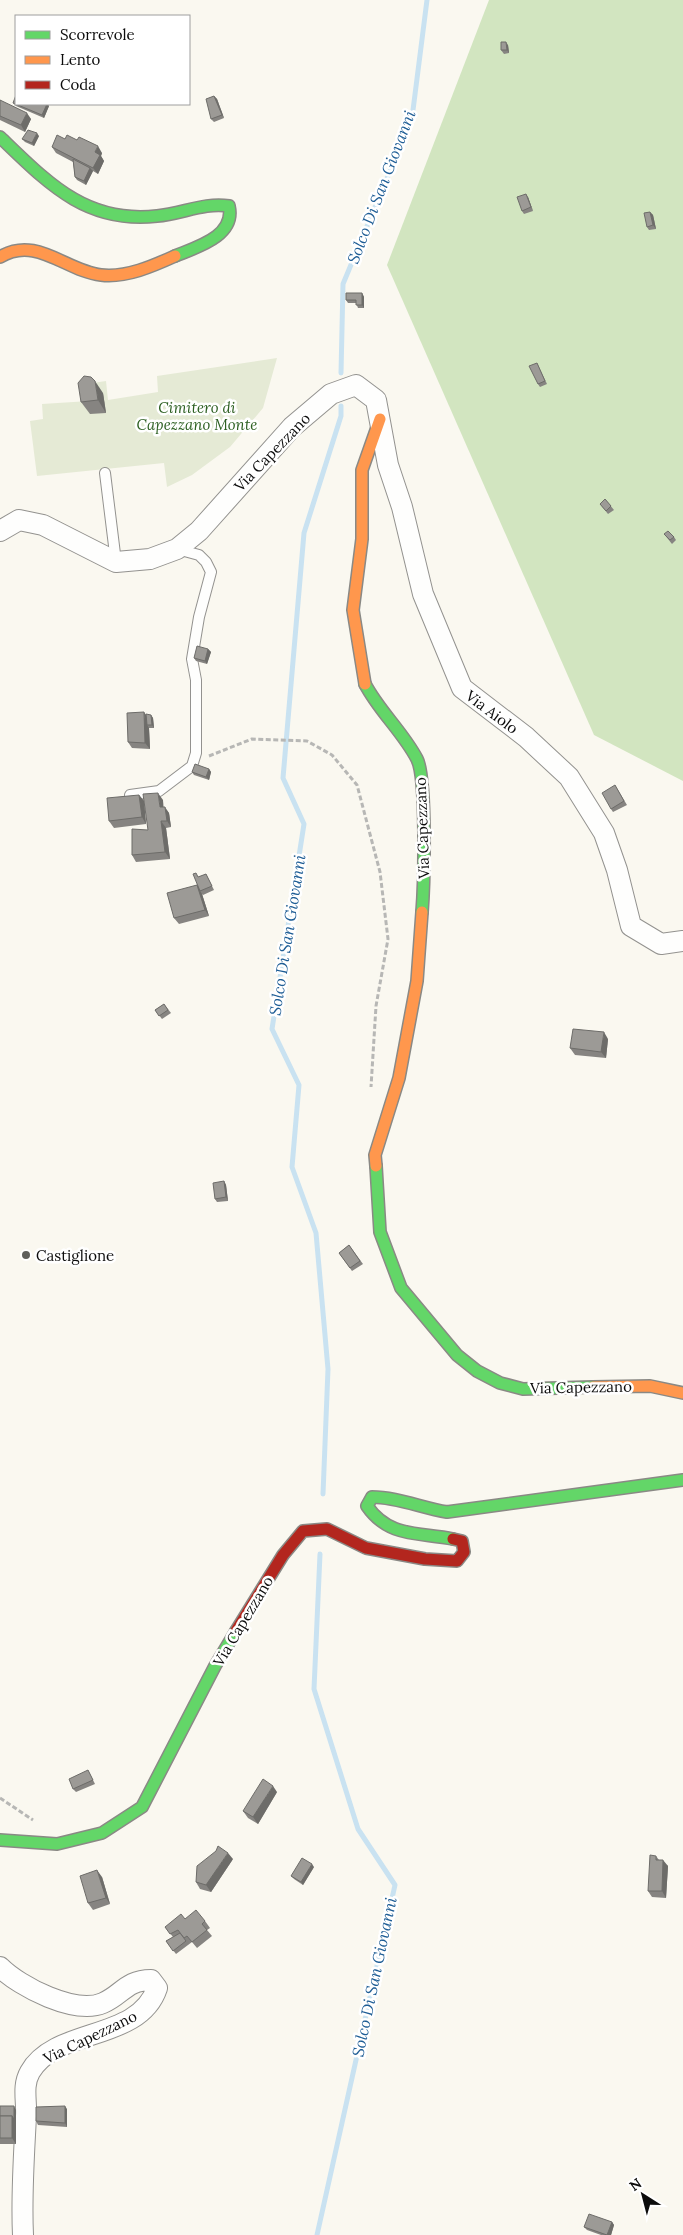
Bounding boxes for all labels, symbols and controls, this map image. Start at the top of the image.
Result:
legend [15,15,190,105]
text: Scorrevole [60,25,135,44]
text: Lento [60,50,101,69]
text: Coda [60,75,96,94]
water label: Solco Di San Giovanni [343,107,419,267]
park label: Cimitero di Capezzano Monte [137,398,257,434]
street label: Via Capezzano [229,409,314,496]
street label: Via Aiolo [461,686,522,738]
street label: Via Capezzano [411,777,433,880]
water label: Solco Di San Giovanni [264,853,310,1017]
place label: Castiglione [36,1246,114,1265]
marker: Castiglione [20,1249,32,1261]
street label: Via Capezzano [529,1377,632,1397]
street label: Via Capezzano [208,1572,277,1670]
water label: Solco Di San Giovanni [347,1895,401,2059]
street label: Via Capezzano [39,2006,140,2068]
north arrow [618,2170,668,2220]
text: N [626,2174,645,2195]

